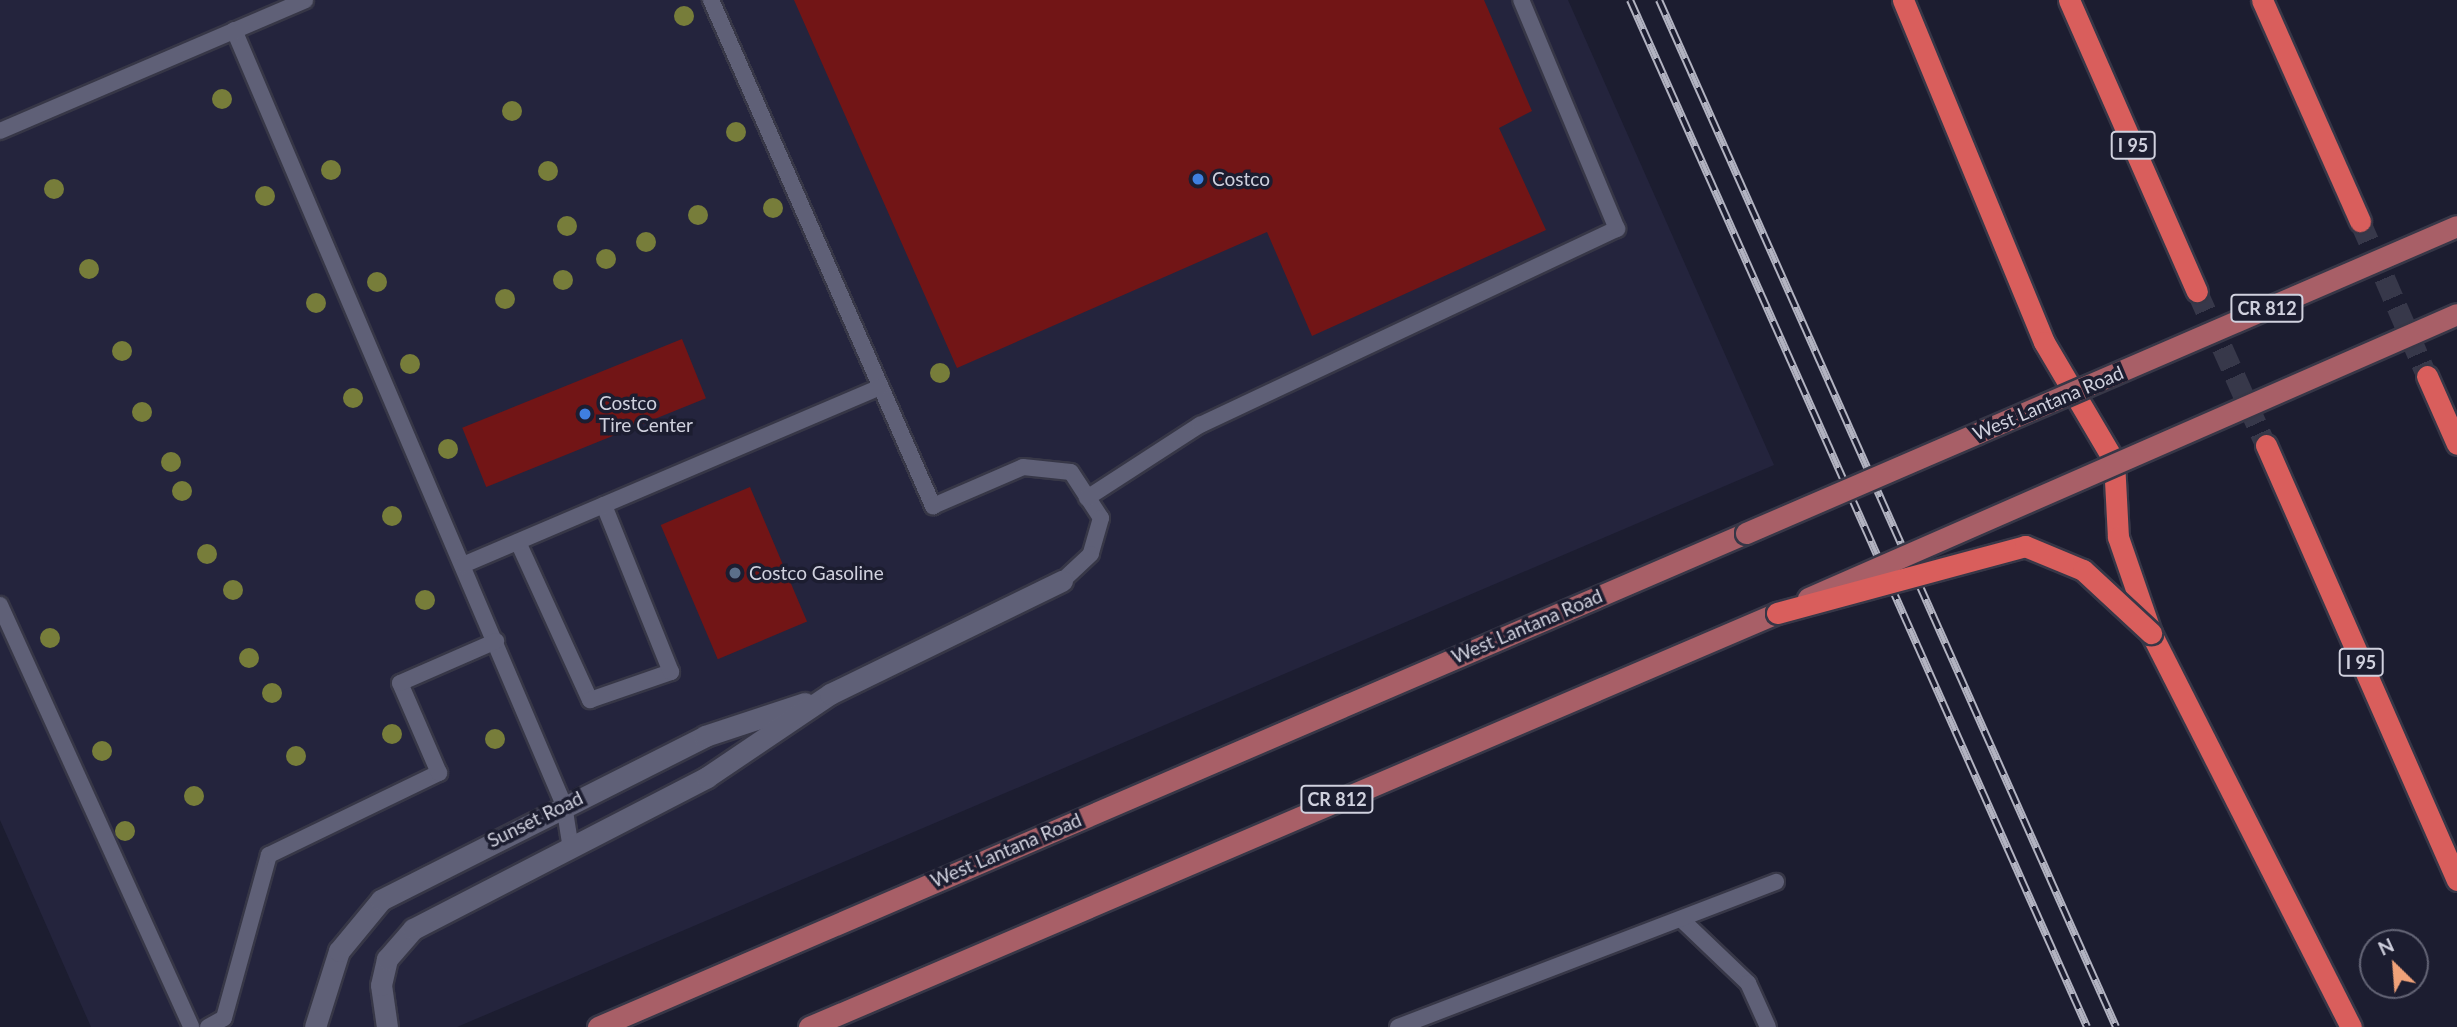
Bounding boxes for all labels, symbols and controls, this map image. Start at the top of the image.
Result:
road number: I 95 [2110,130,2156,160]
place label: Costco [1212,168,1270,190]
marker: Costco [1190,171,1206,187]
road number: CR 812 [2230,294,2304,322]
street label: West Lantana Road [1969,361,2127,445]
place label: Costco Tire Center [599,392,693,436]
marker: Costco Tire Center [577,406,593,422]
place label: Costco Gasoline [749,562,884,584]
marker: Costco Gasoline [727,565,743,581]
street label: West Lantana Road [1448,584,1606,668]
road number: I 95 [2338,648,2384,676]
road number: CR 812 [1300,784,1374,814]
street label: Sunset Road [484,786,586,852]
street label: West Lantana Road [927,808,1085,892]
north arrow [2359,929,2429,999]
text: N [2374,933,2397,960]

